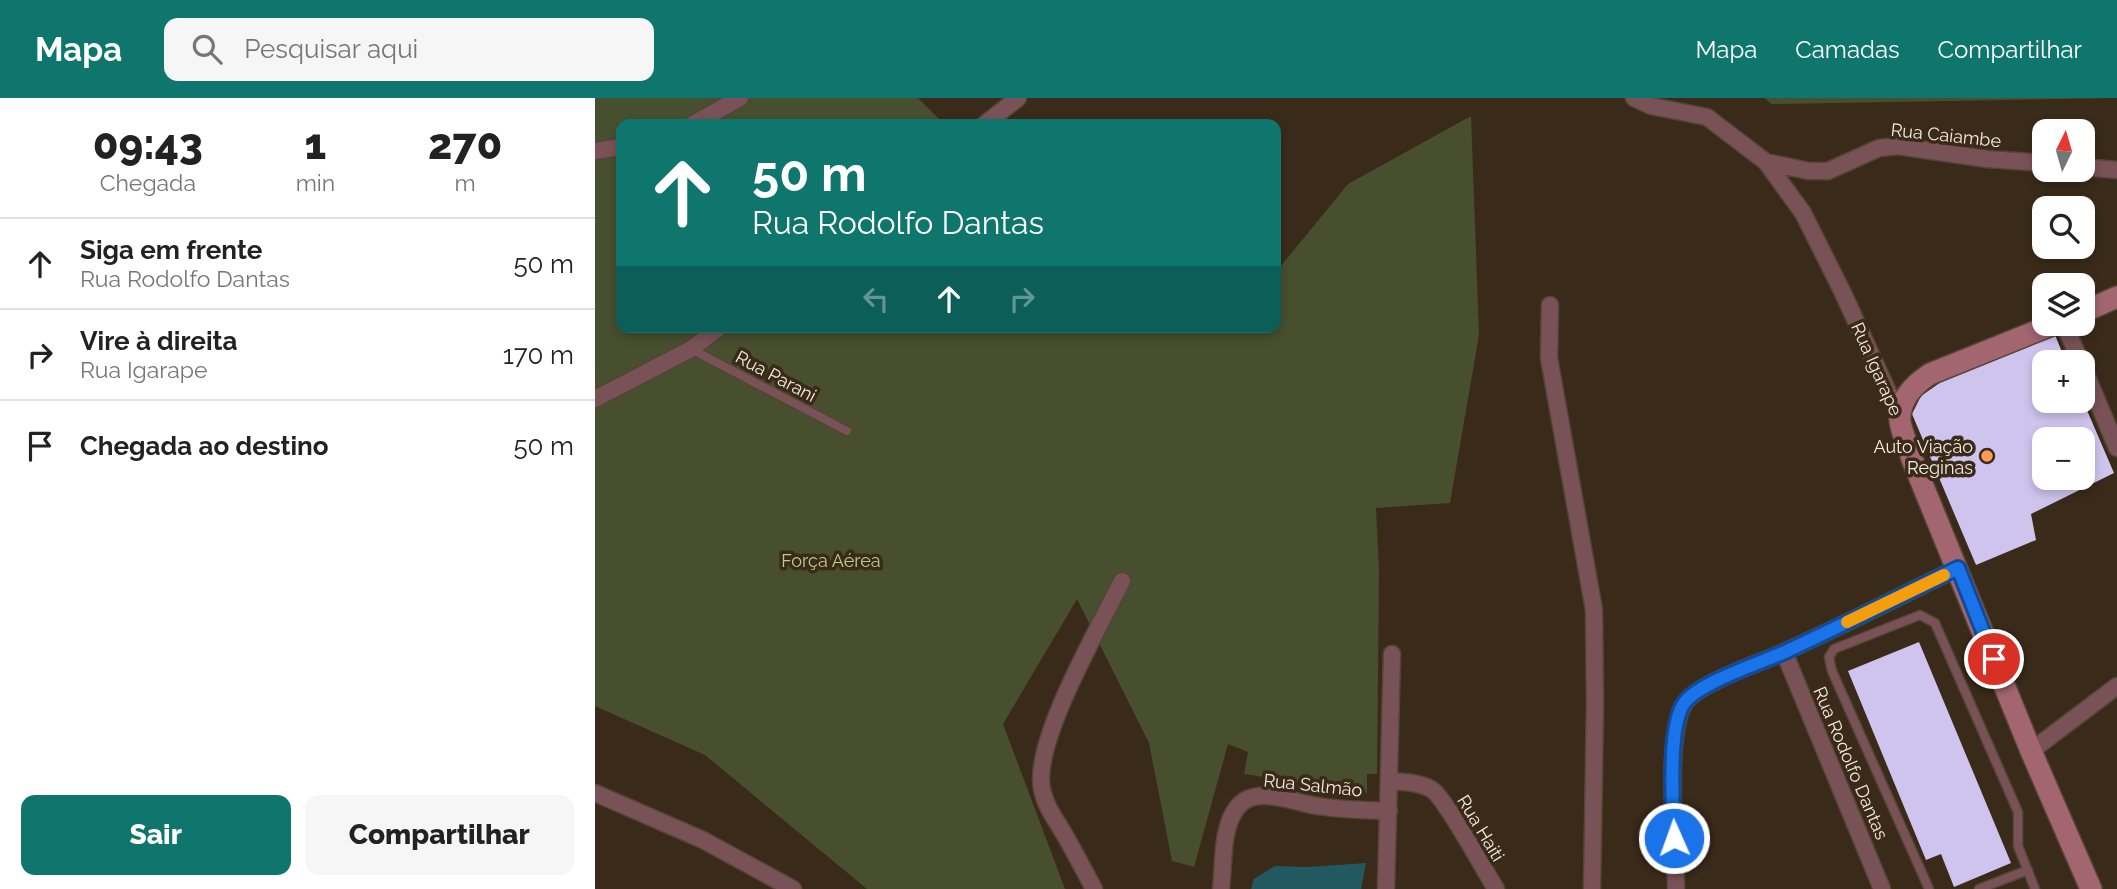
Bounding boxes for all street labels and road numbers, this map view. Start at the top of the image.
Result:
street label: Rua Caiambe [1890,119,2003,151]
street label: Rua Igarape [1847,319,1907,419]
street label: Rua Parani [732,346,820,406]
street label: Rua Rodolfo Dantas [1809,683,1893,843]
street label: Rua Salmão [1262,769,1364,801]
street label: Rua Haiti [1453,791,1509,865]

